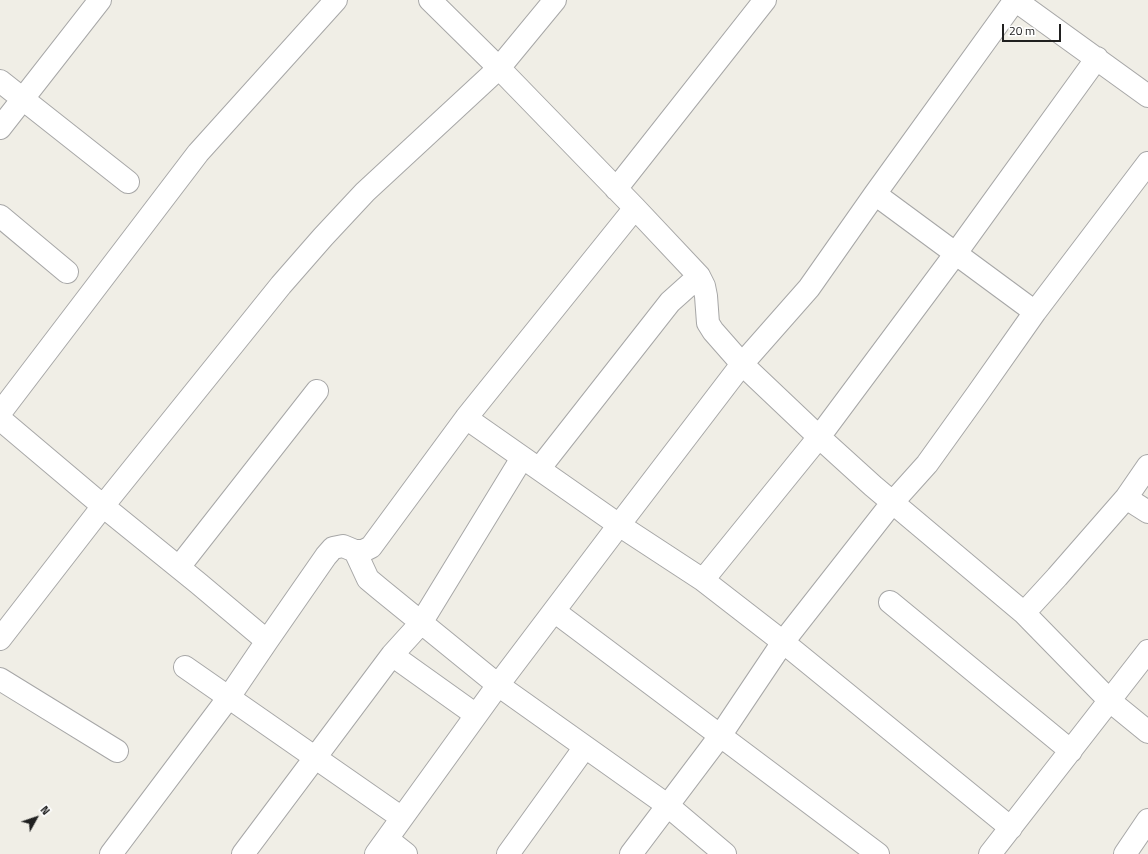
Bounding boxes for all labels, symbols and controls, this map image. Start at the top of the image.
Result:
scale bar [1004,16,1063,42]
text: 20 m [1009,21,1035,40]
north arrow [16,798,56,838]
text: N [37,802,54,818]

